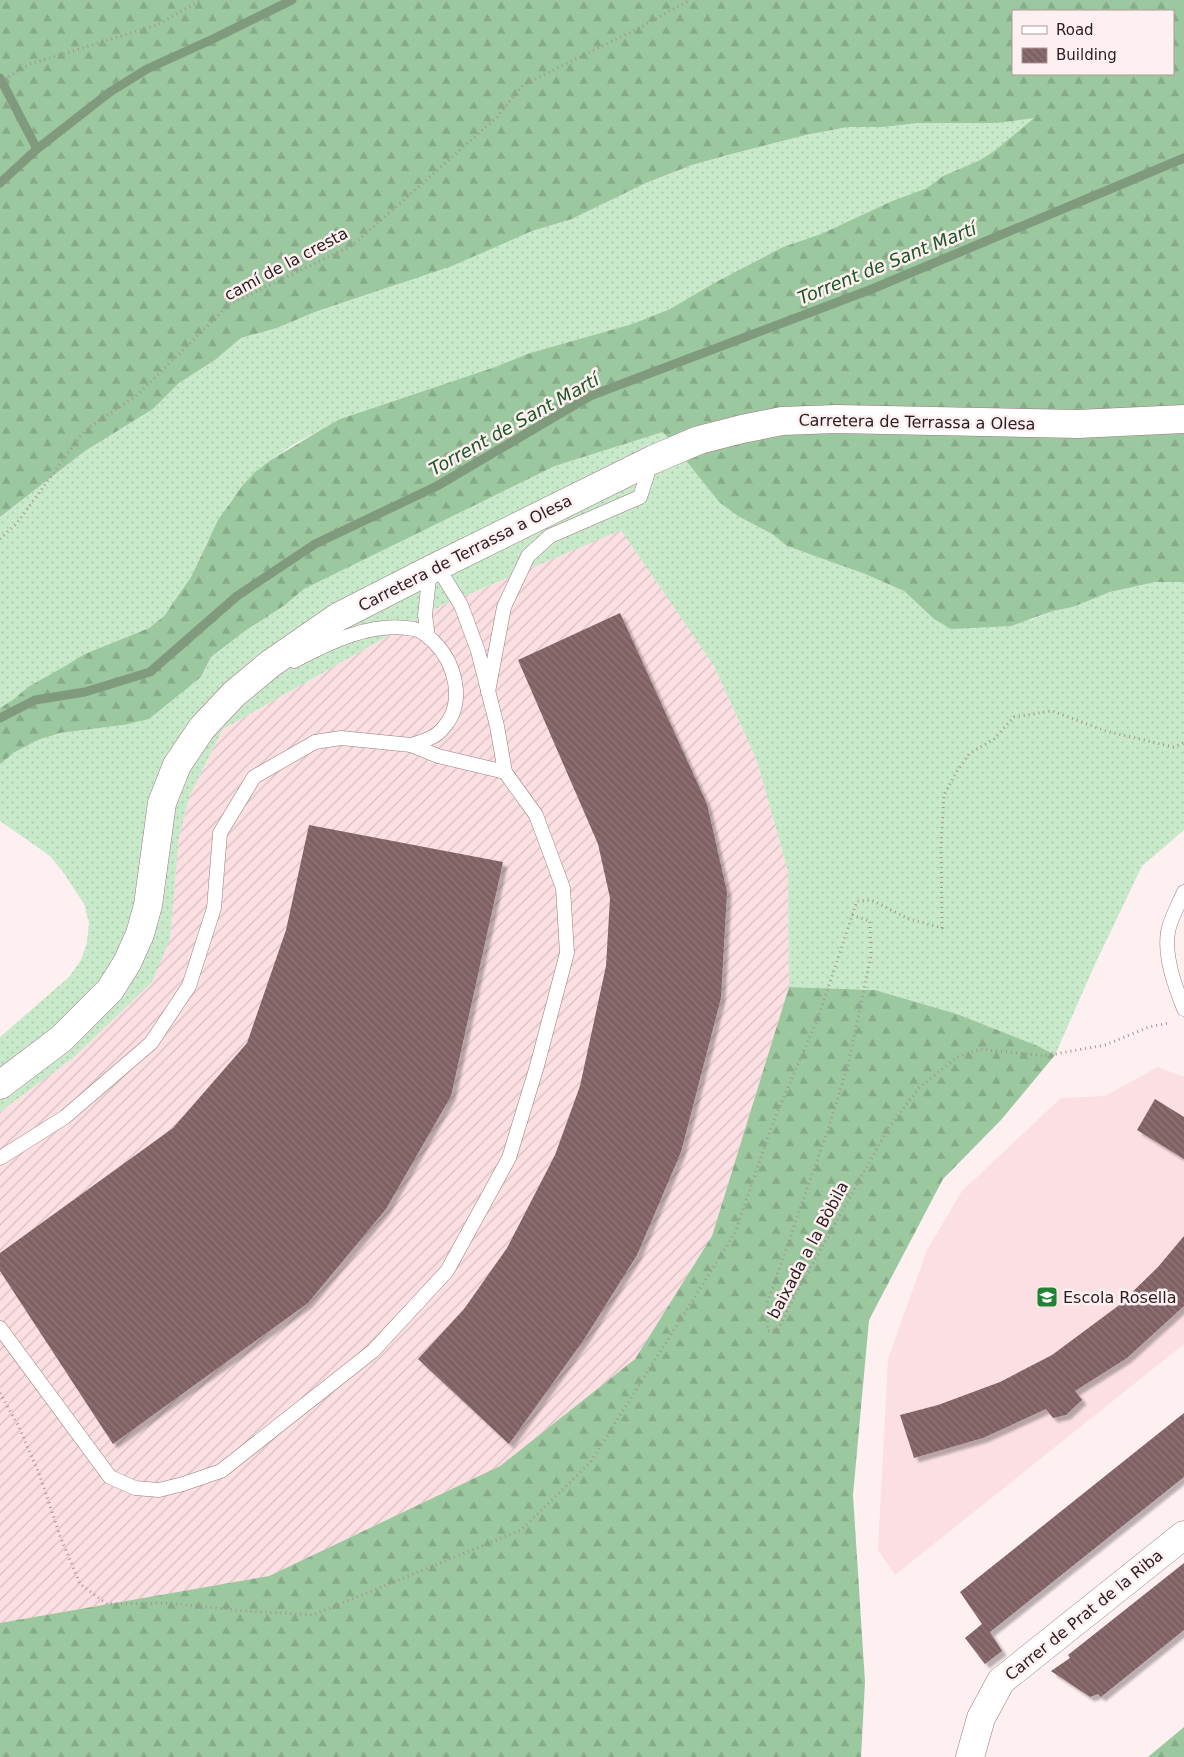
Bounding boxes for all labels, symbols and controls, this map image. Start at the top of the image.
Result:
legend [1012,10,1174,75]
text: Road [1056,21,1094,39]
text: Building [1056,46,1117,64]
water label: Torrent de Sant Martí [795,216,982,308]
street label: camí de la cresta [221,223,351,305]
water label: Torrent de Sant Martí [425,367,605,479]
street label: Carretera de Terrassa a Olesa [798,410,1036,434]
street label: Carretera de Terrassa a Olesa [355,491,575,615]
street label: baixada a la Bòbila [764,1178,852,1322]
school or university icon: Escola Rosella [1035,1285,1059,1309]
place label: Escola Rosella [1063,1288,1176,1307]
street label: Carrer de Prat de la Riba [1001,1546,1167,1684]

